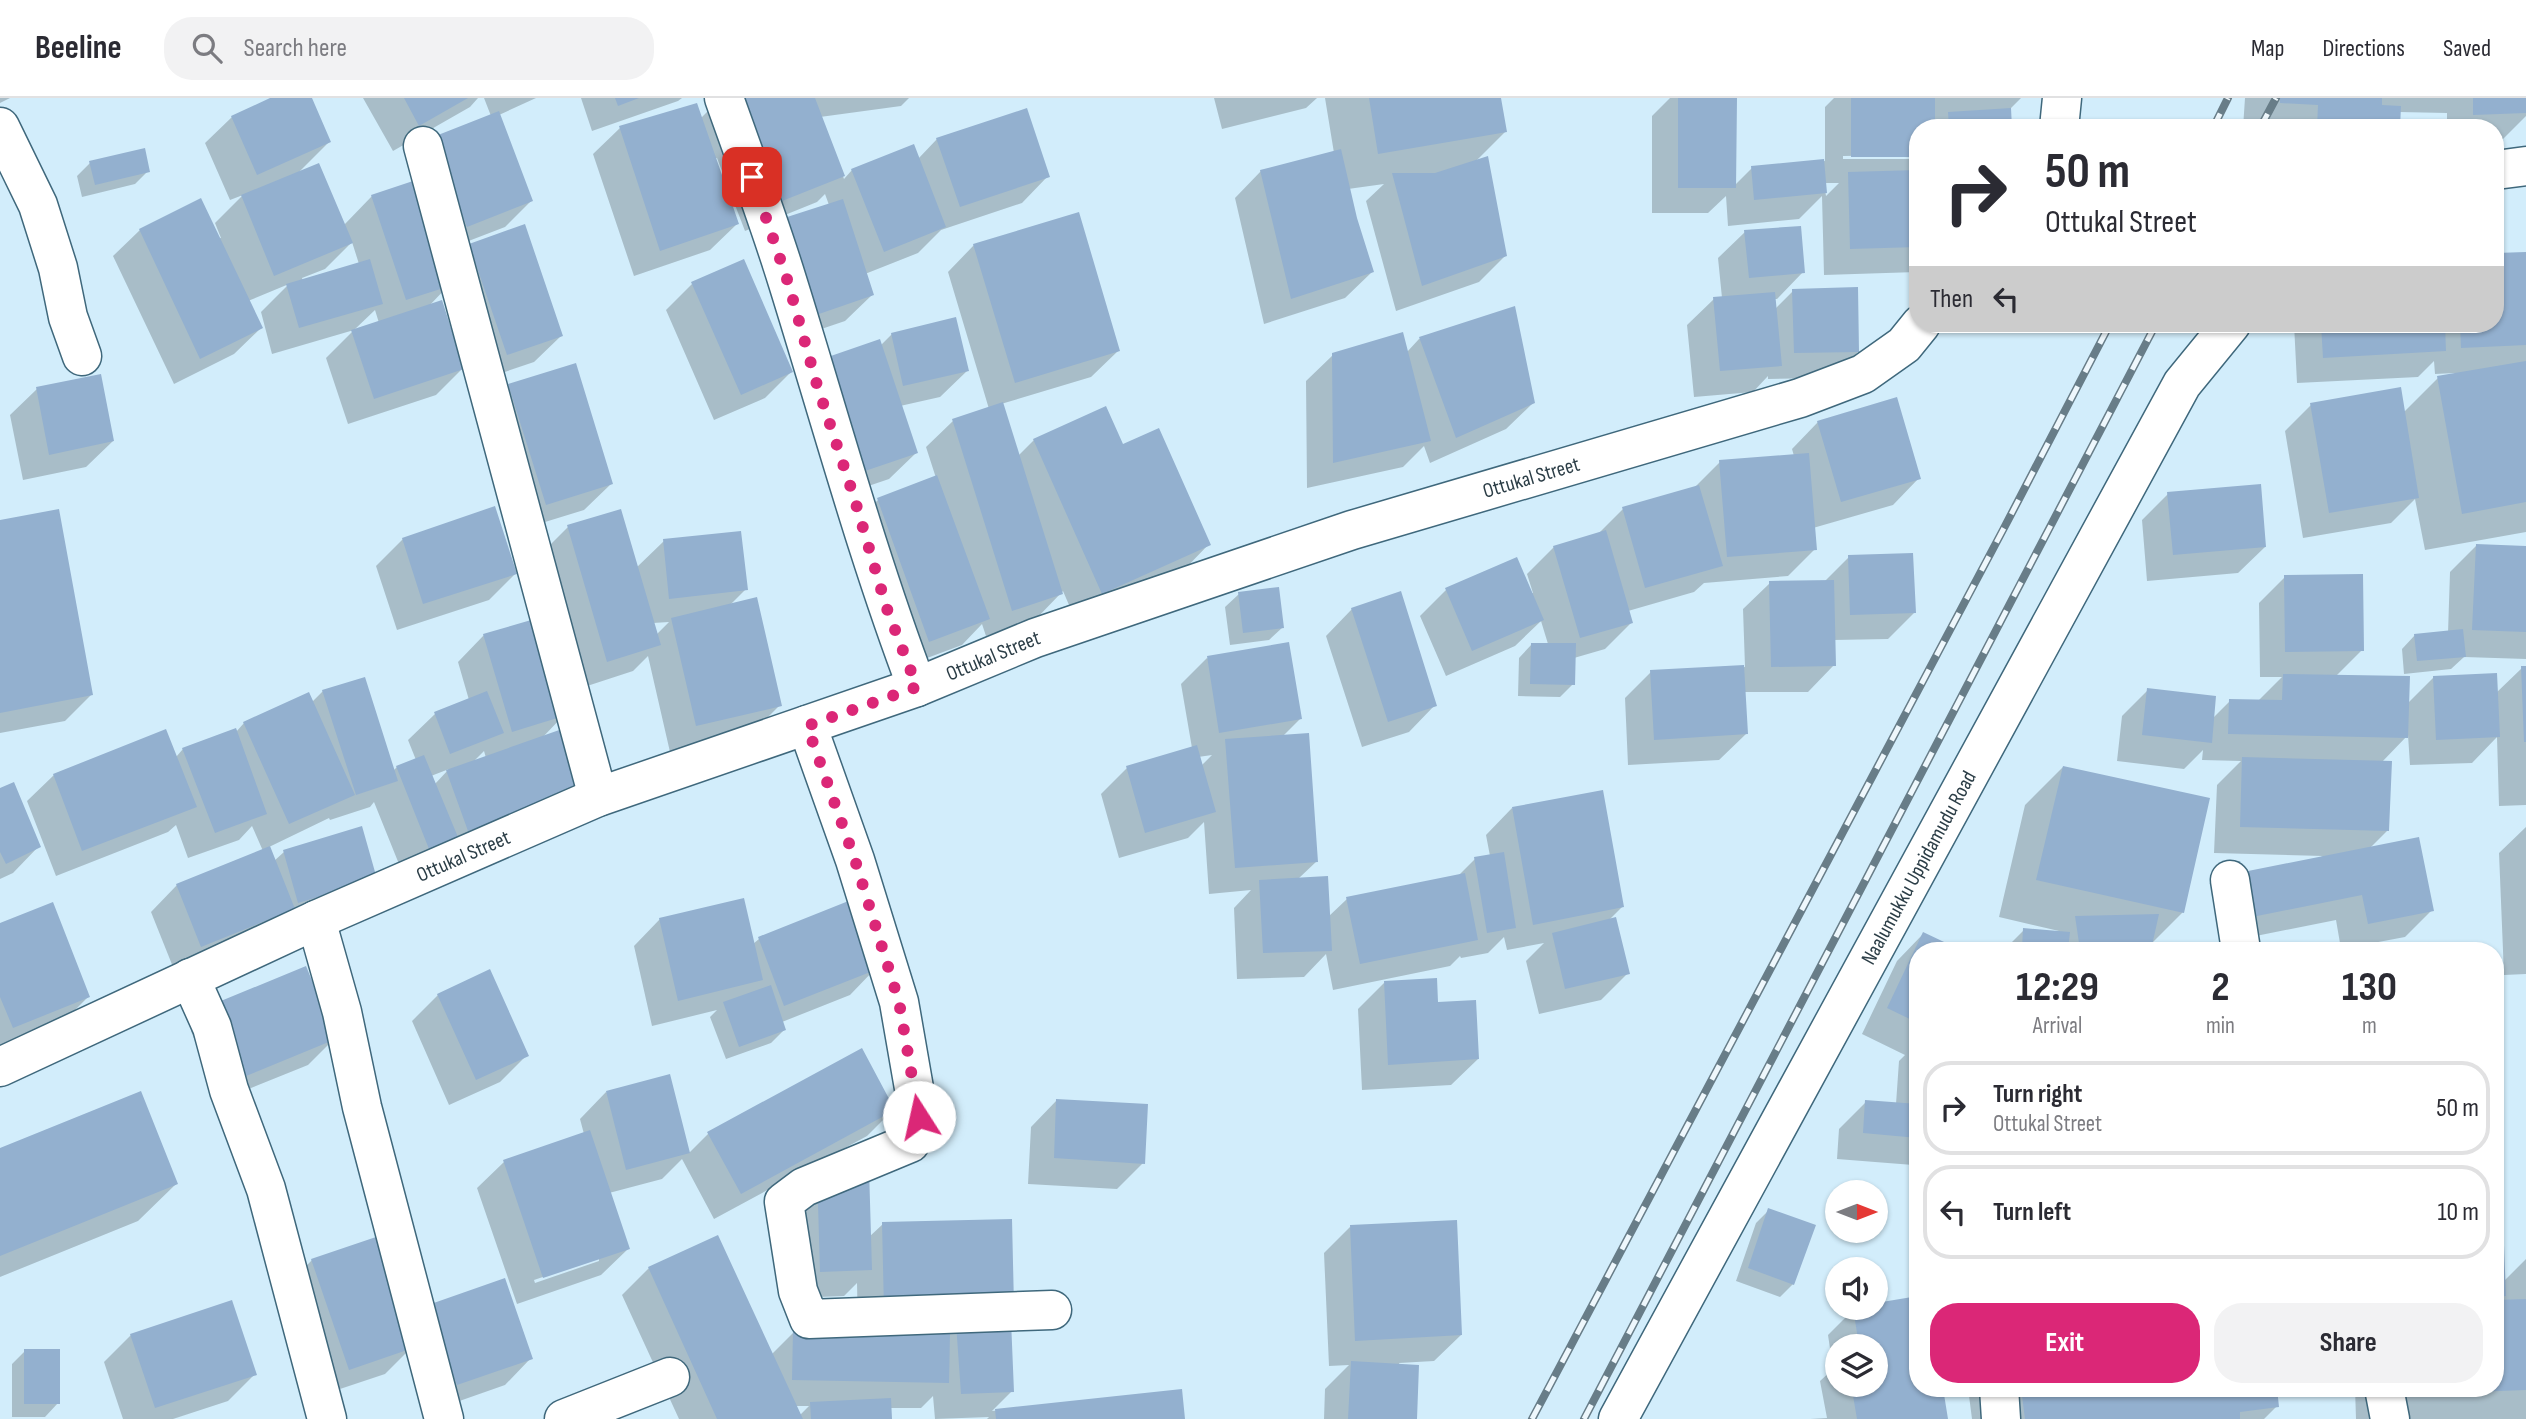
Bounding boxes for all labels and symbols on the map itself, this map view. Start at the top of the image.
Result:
pin [722,147,782,207]
street label: Ottukal Street [1480,451,1582,503]
street label: Ottukal Street [942,625,1043,686]
street label: Naalumukku Uppidamudu Road [1856,766,1981,969]
street label: Ottukal Street [412,824,514,887]
position arrow [882,1080,956,1154]
north arrow [1825,1180,1888,1242]

